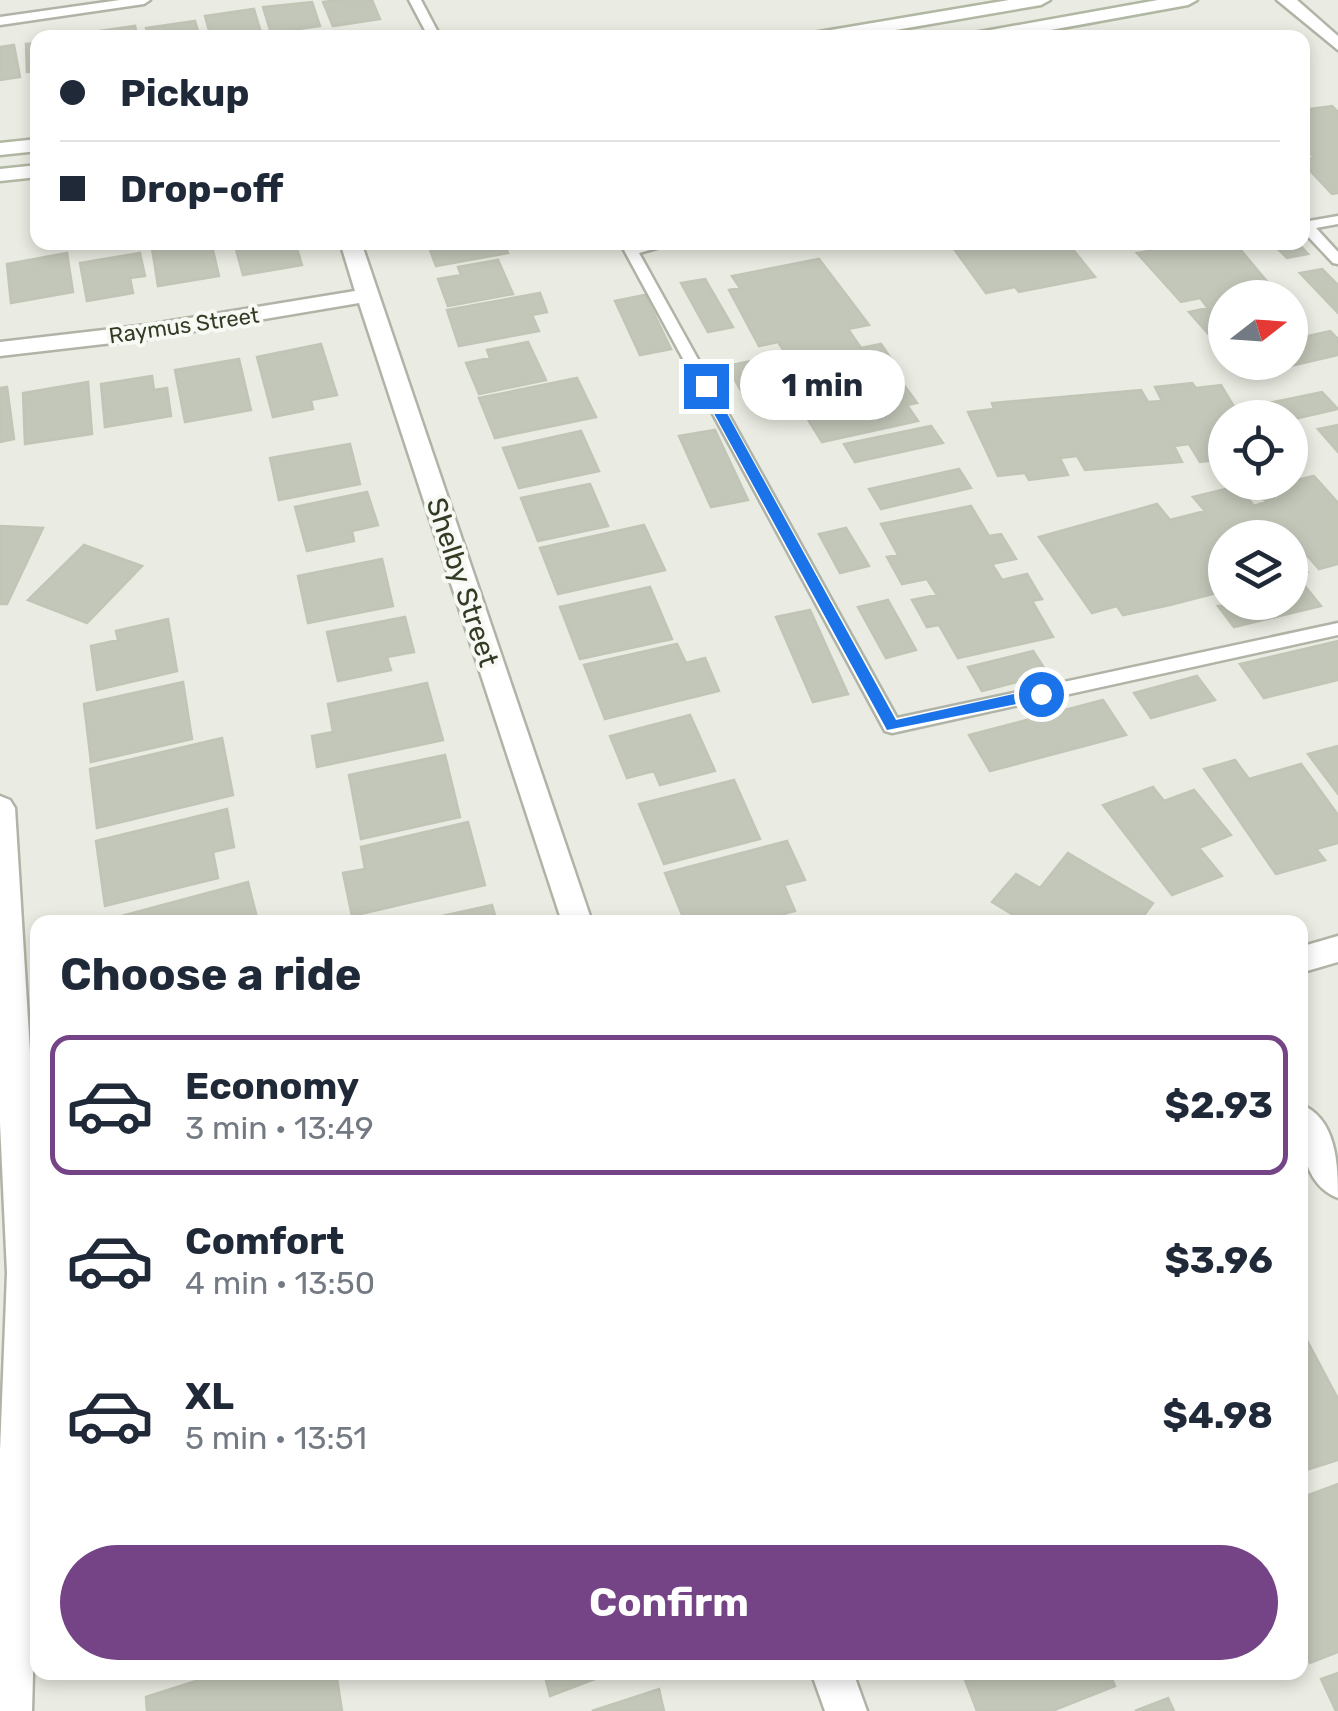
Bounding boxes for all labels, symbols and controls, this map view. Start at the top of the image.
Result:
text: Pickup [120,70,249,116]
text: Drop-off [120,166,283,212]
north arrow [1208,280,1308,380]
map controls [1208,280,1308,620]
street label: Raymus Street [107,302,261,349]
callout: 1 min [741,351,906,421]
route end [684,364,729,409]
text: 1 min [782,366,863,404]
button: locate [1208,400,1308,500]
street label: Shelby Street [420,494,505,671]
button: layers [1208,520,1308,620]
route start [1019,672,1064,717]
text: Choose a ride [60,948,362,1001]
icon: car [65,1060,155,1150]
text: Economy [185,1063,359,1109]
text: $2.93 [1165,1082,1273,1128]
text: 3 min · 13:49 [185,1109,374,1147]
icon: car [65,1215,155,1305]
text: Comfort [185,1218,344,1264]
text: $3.96 [1164,1237,1273,1283]
text: 4 min · 13:50 [185,1264,375,1302]
icon: car [65,1370,155,1460]
text: XL [185,1373,234,1419]
text: $4.98 [1163,1392,1273,1438]
text: 5 min · 13:51 [185,1419,367,1457]
button: Confirm [60,1545,1278,1660]

